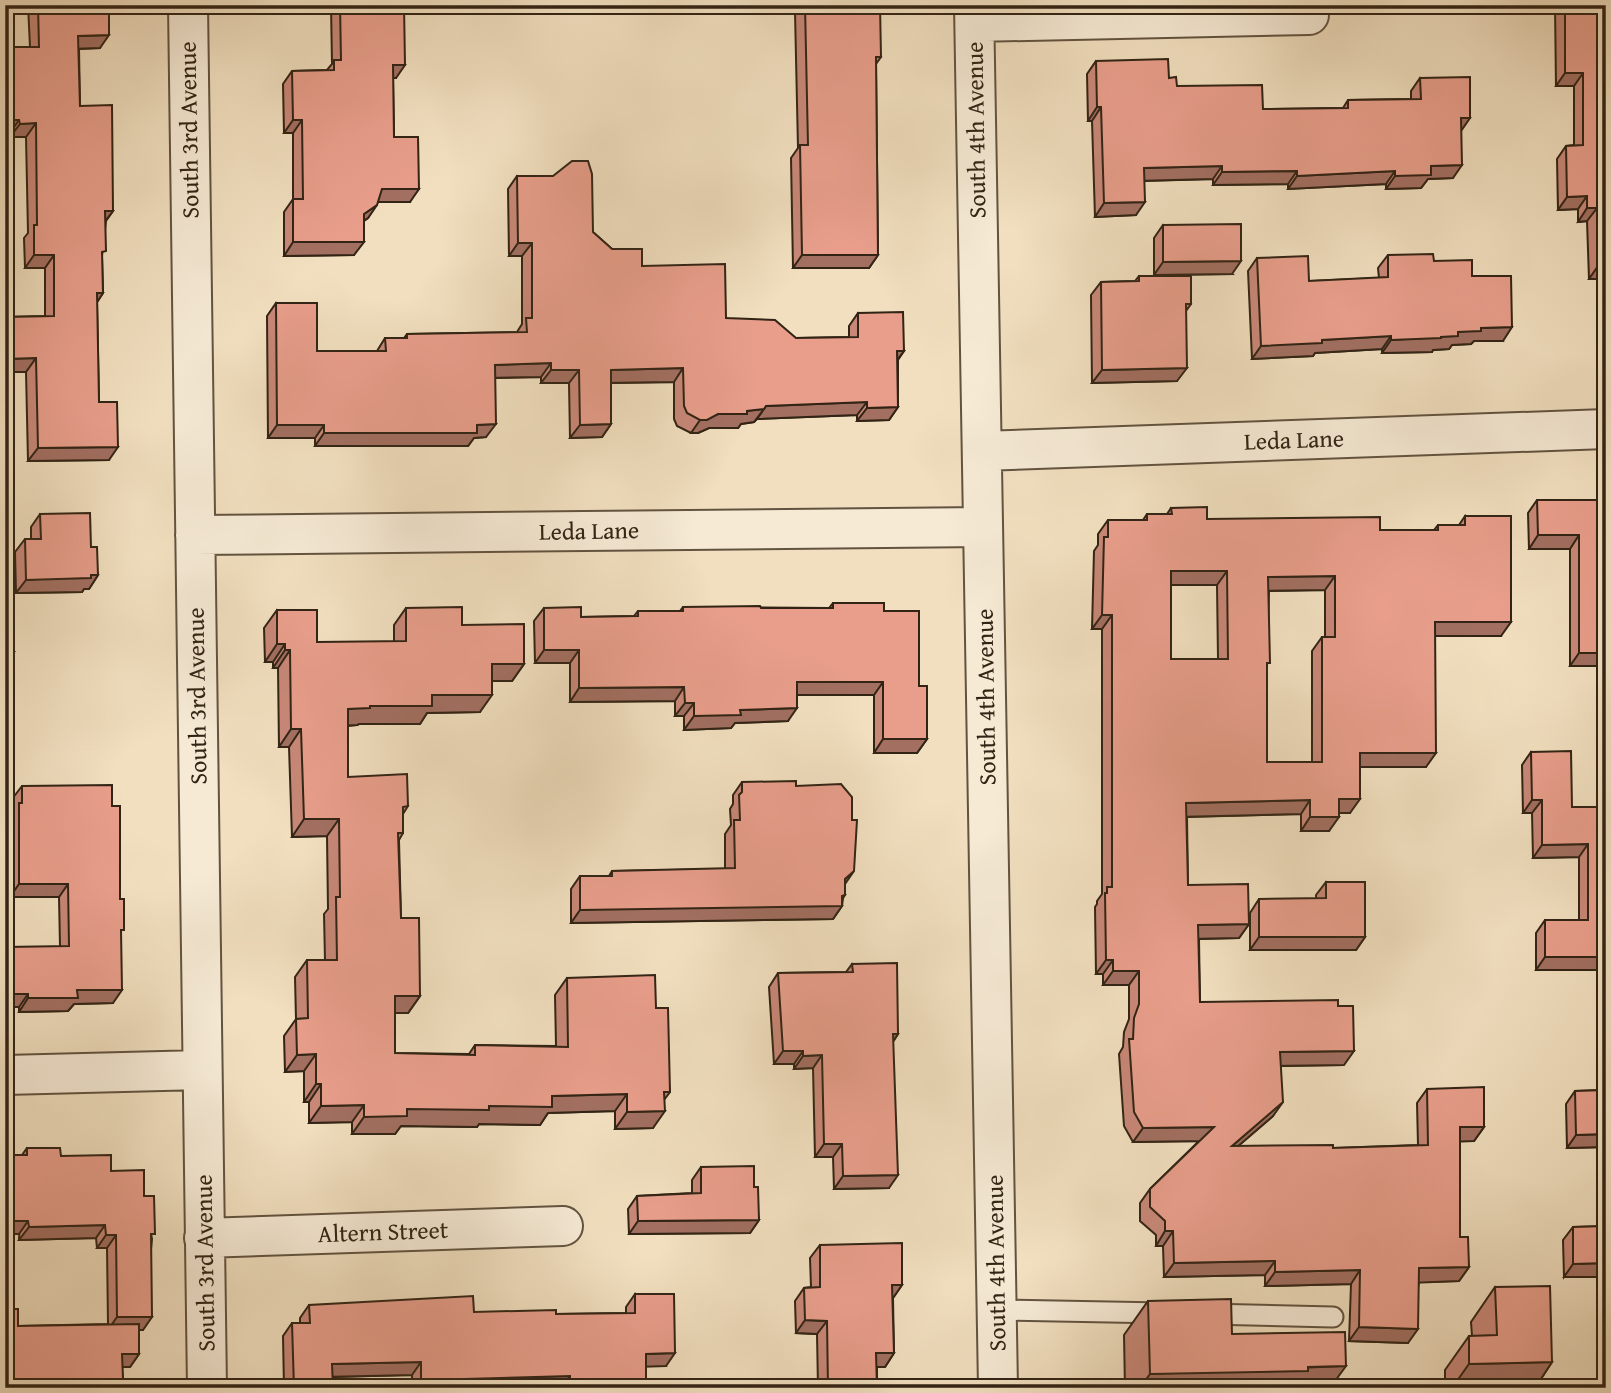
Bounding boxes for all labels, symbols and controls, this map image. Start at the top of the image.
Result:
street label: South 3rd Avenue [169,41,208,219]
street label: South 4th Avenue [956,41,995,219]
street label: Leda Lane [1243,420,1345,459]
street label: Leda Lane [539,512,639,549]
street label: South 3rd Avenue [177,607,216,785]
street label: South 4th Avenue [966,608,1005,786]
street label: South 3rd Avenue [185,1174,224,1352]
street label: South 4th Avenue [976,1174,1015,1352]
street label: Altern Street [317,1212,449,1251]

